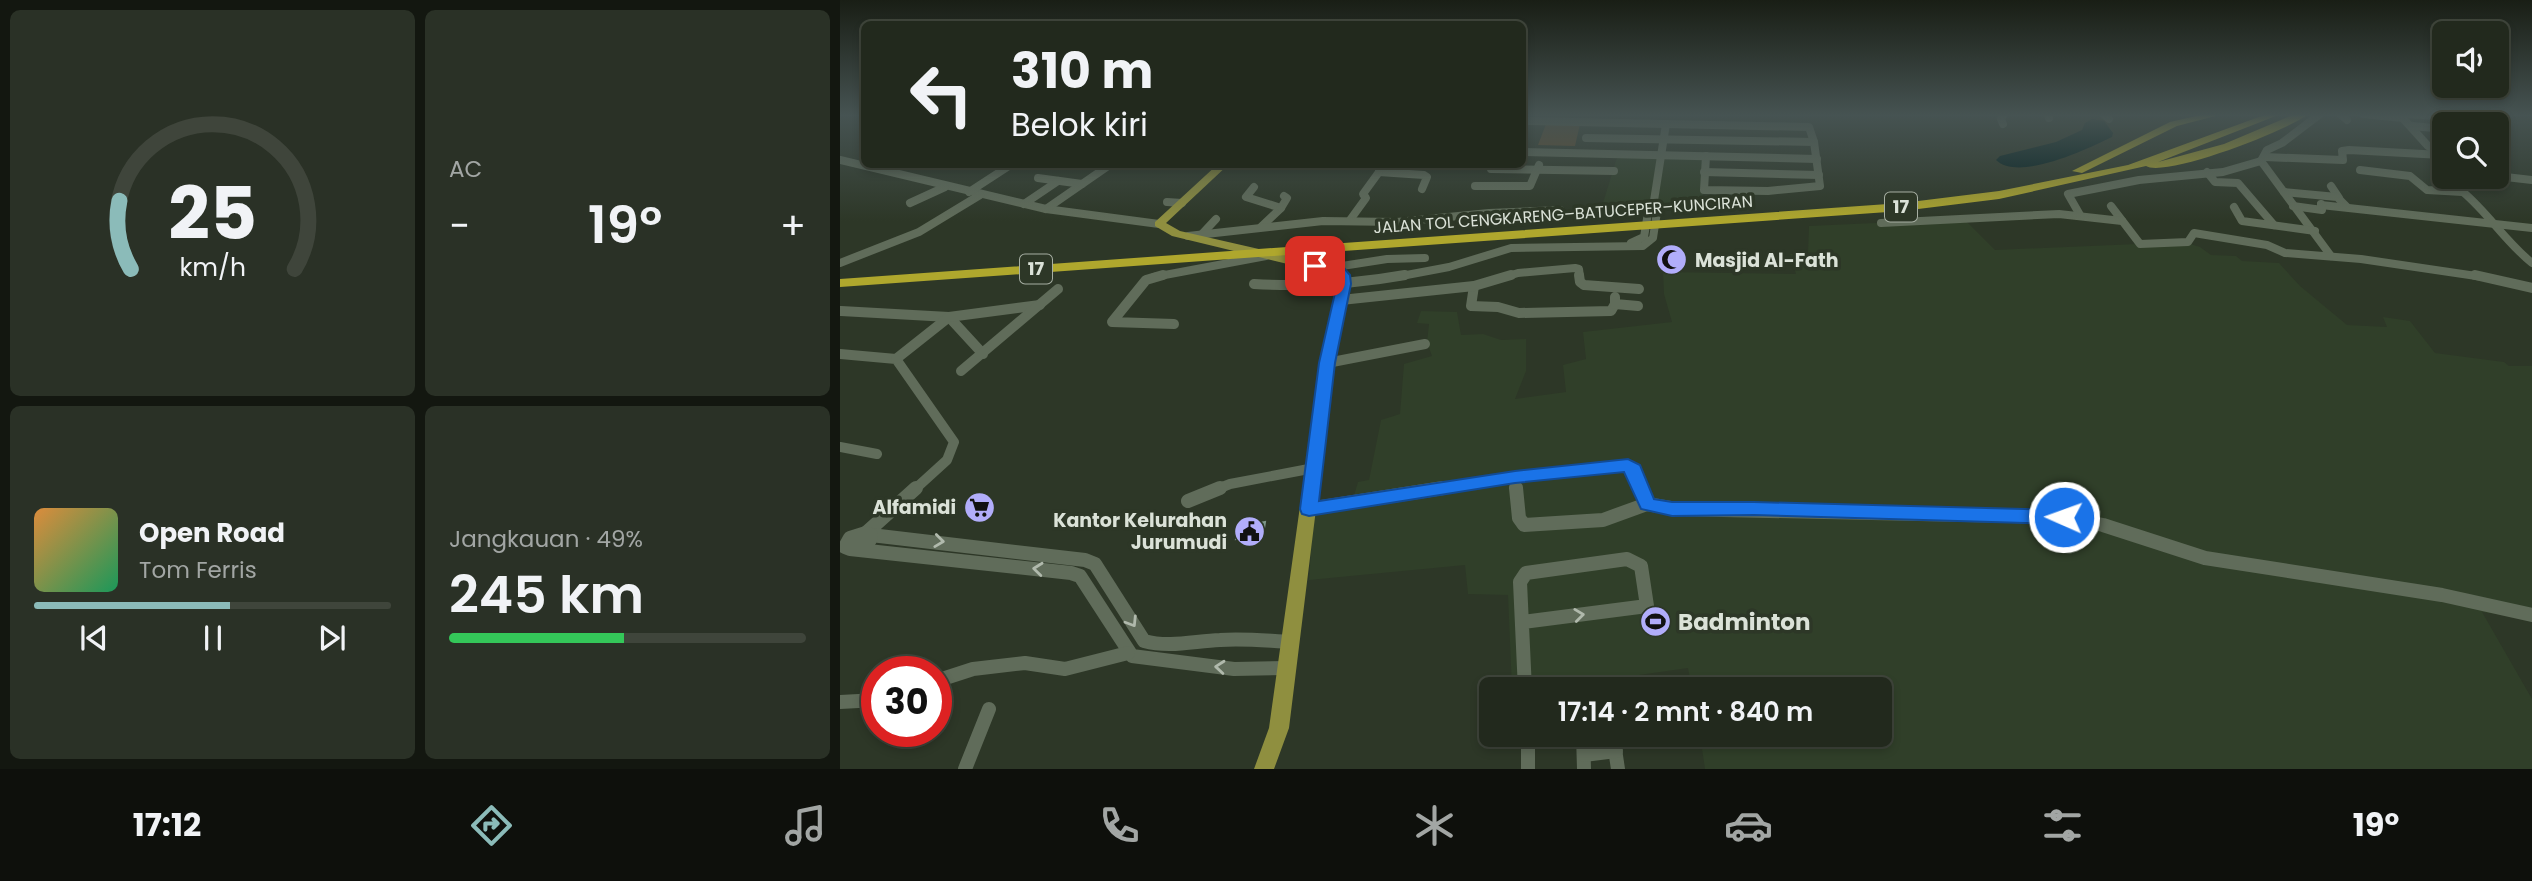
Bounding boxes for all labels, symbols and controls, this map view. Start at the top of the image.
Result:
map controls [2432,21,2509,189]
button: sound [2432,21,2509,98]
text: 310 m [1011,37,1153,105]
icon: left [896,49,987,140]
text: Belok kiri [1011,102,1148,147]
button: search [2432,112,2509,189]
text: AC [449,153,482,185]
text: 25 [168,163,257,264]
text: 19° [588,188,662,261]
street label: JALAN TOL CENGKARENG–BATUCEPER–KUNCIRAN [1373,190,1754,239]
road number: 17 [1885,192,1917,222]
text: − [449,199,470,252]
text: + [780,199,806,252]
pin [1285,236,1345,296]
mosque icon: Masjid Al-Fath [1655,243,1689,277]
icon: arrive [1296,247,1334,285]
place label: Masjid Al-Fath [1695,247,1839,274]
text: km/h [179,250,246,285]
road number: 17 [1020,255,1052,284]
position arrow [2027,480,2101,554]
supermarket icon: Alfamidi [962,490,996,524]
place label: Alfamidi [872,494,956,521]
place label: Kantor Kelurahan Jurumudi [1053,507,1227,556]
public building icon: Kantor Kelurahan Jurumudi [1233,514,1267,548]
text: Open Road [139,515,285,551]
text: Jangkauan · 49% [449,523,643,555]
one-way arrow [933,534,945,549]
text: Tom Ferris [139,554,257,586]
text: 245 km [449,558,644,631]
one-way arrow [1032,562,1043,577]
sports icon: Badminton [1638,605,1672,639]
place label: Badminton [1678,606,1811,638]
one-way arrow [1573,607,1585,622]
one-way arrow [1124,615,1137,628]
icon: previous [75,619,113,657]
icon: pause [194,619,232,657]
icon: next [313,619,351,657]
speed limit sign: 30 [861,656,952,747]
one-way arrow [1215,660,1226,675]
text: 17:14 · 2 mnt · 840 m [1558,694,1813,730]
icon: directions [467,801,516,850]
icon: music [781,801,830,850]
icon: phone [1095,801,1144,850]
icon: climate [1410,801,1459,850]
icon: car [1724,801,1773,850]
icon: filters [2038,801,2087,850]
text: 17:12 [133,802,201,847]
text: 19° [2353,802,2399,847]

